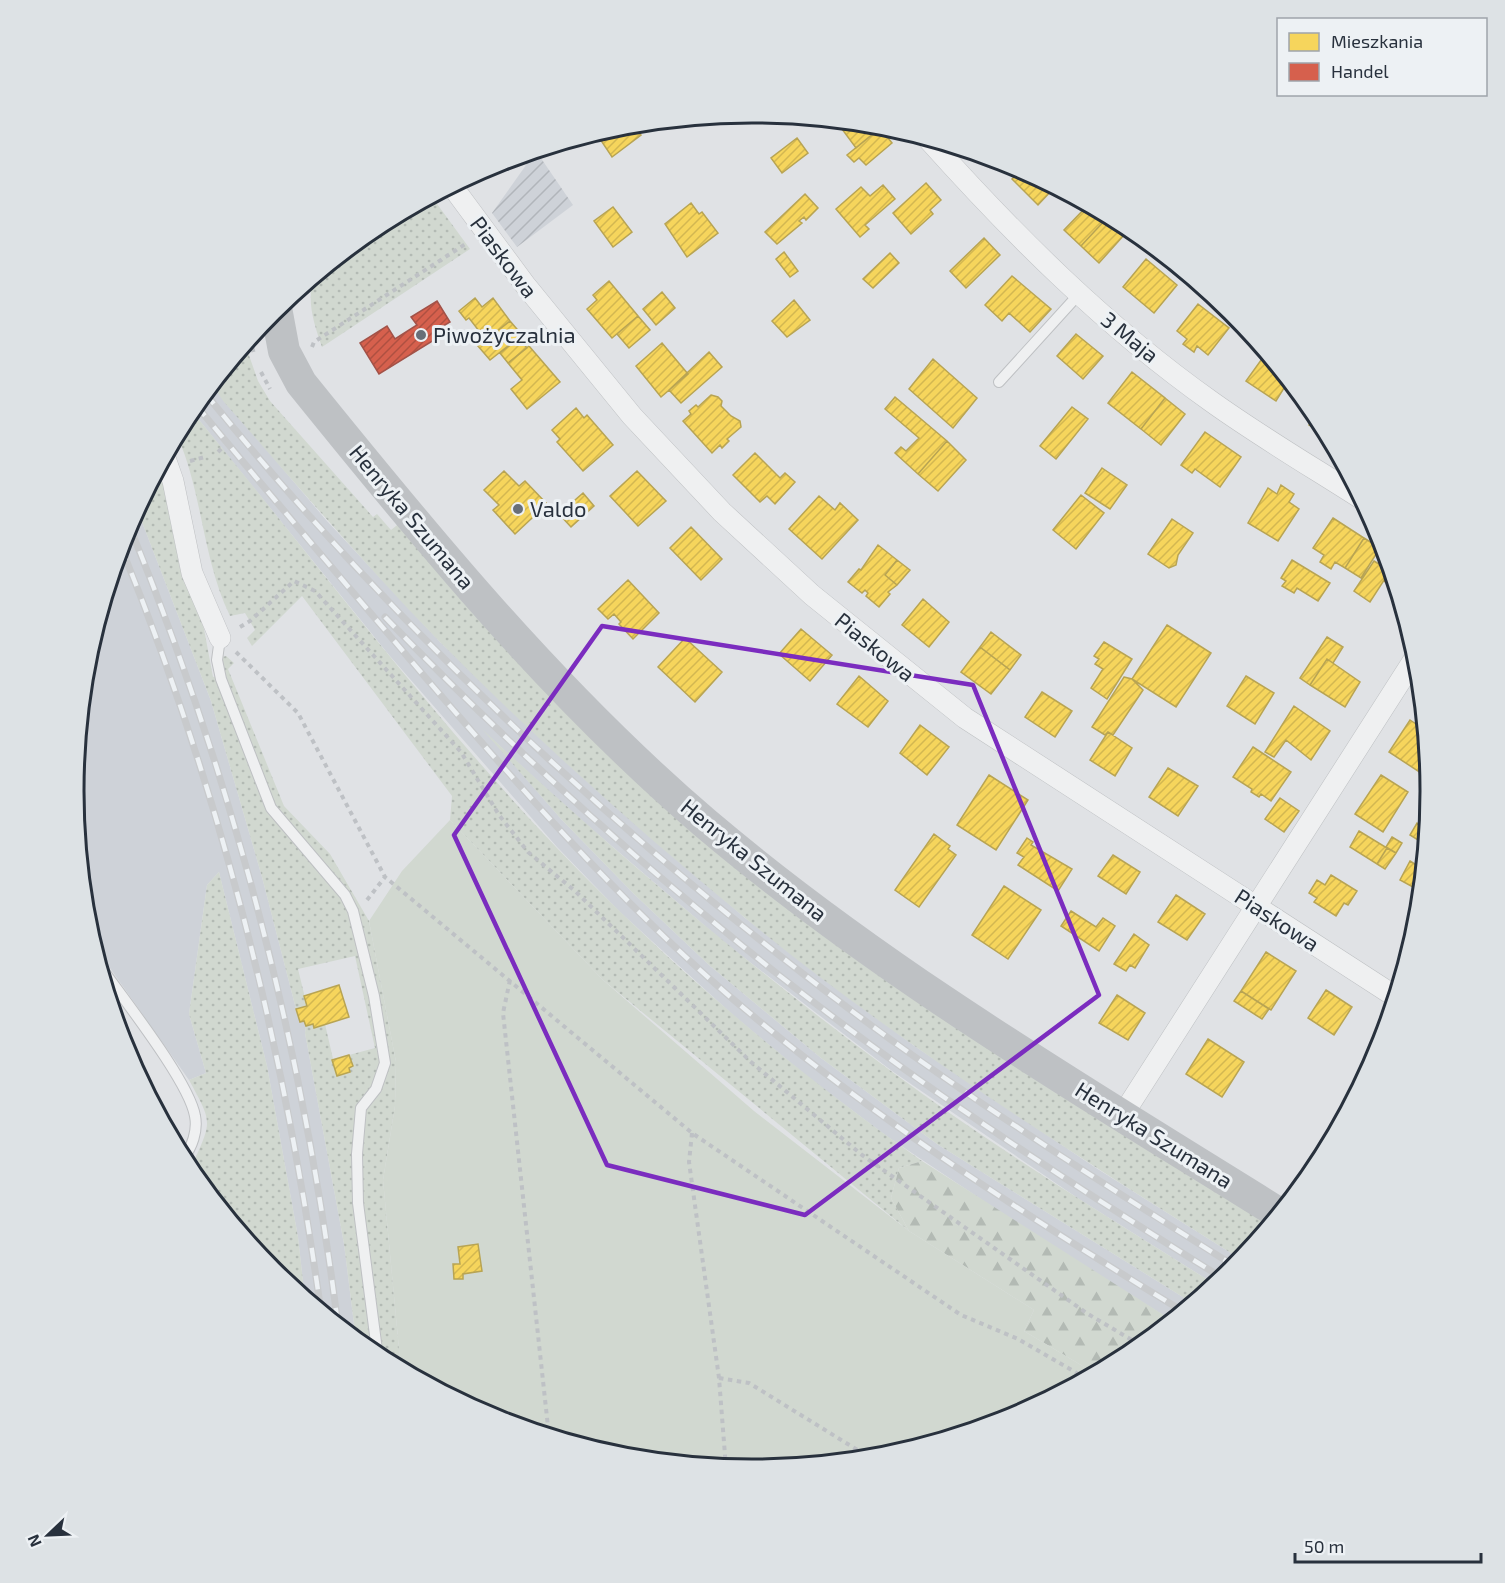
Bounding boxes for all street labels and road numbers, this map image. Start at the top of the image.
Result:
street label: Piaskowa [466,211,544,302]
street label: 3 Maja [1096,305,1164,368]
street label: Henryka Szumana [345,439,481,594]
street label: Piaskowa [830,606,921,686]
street label: Henryka Szumana [676,792,833,926]
street label: Piaskowa [1231,882,1325,956]
street label: Henryka Szumana [1071,1075,1238,1193]

